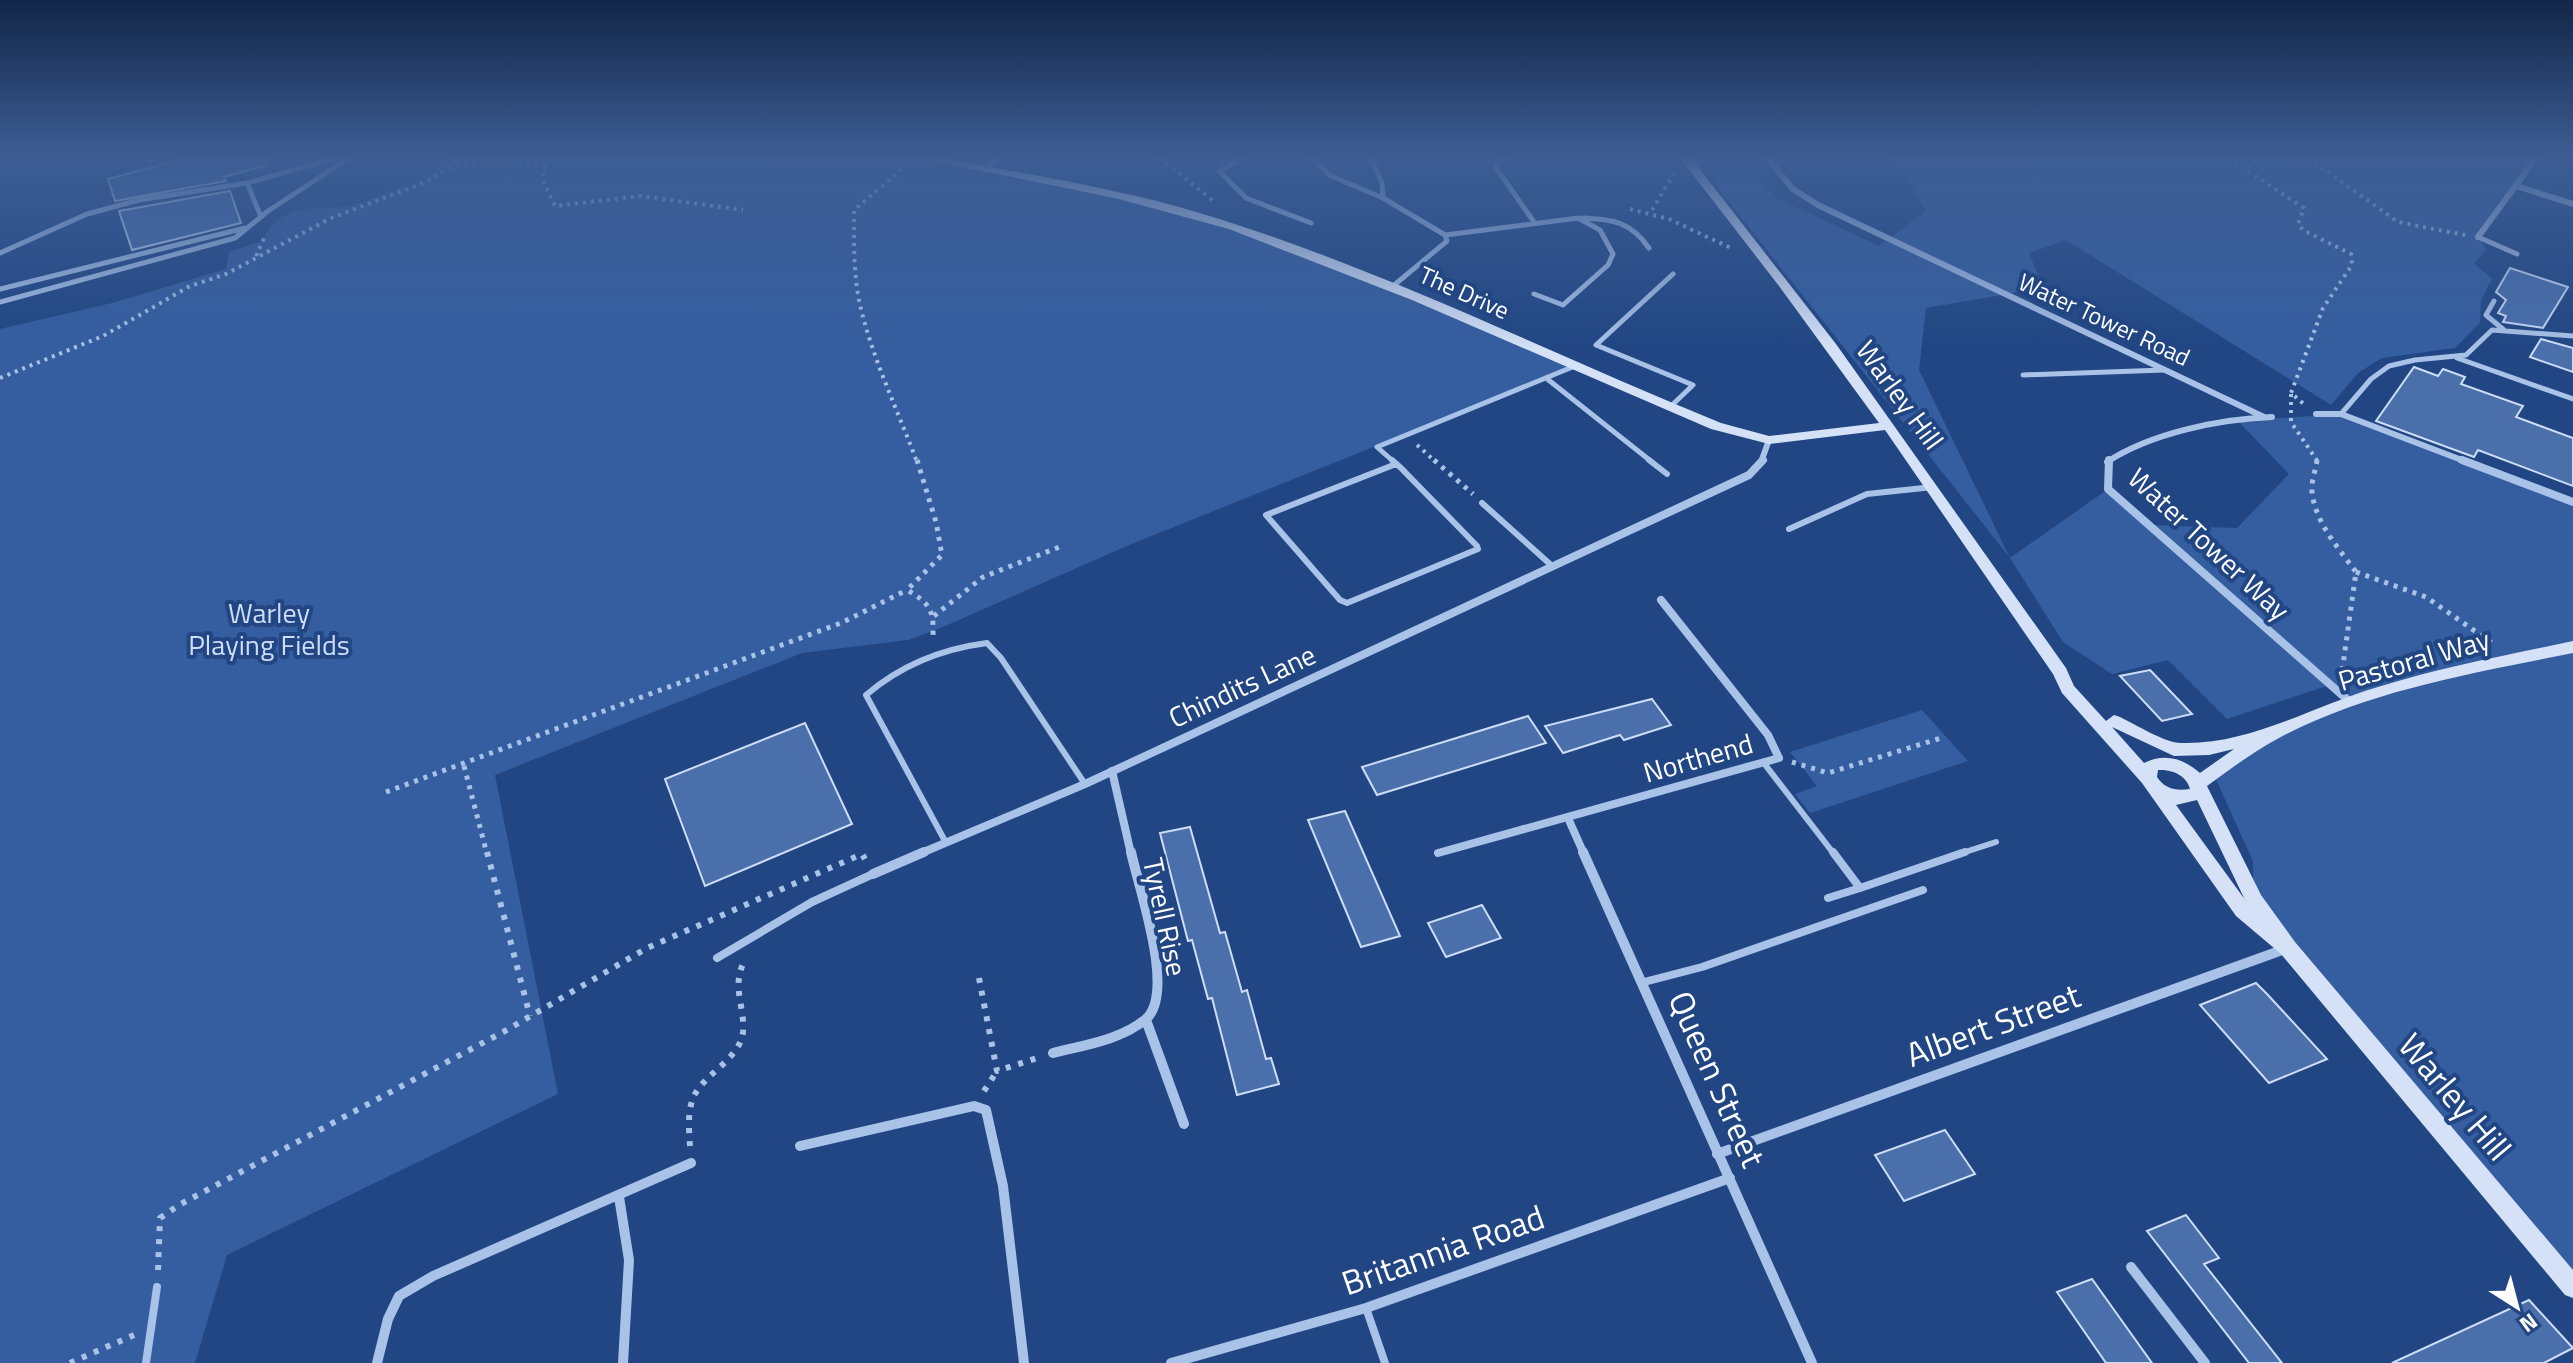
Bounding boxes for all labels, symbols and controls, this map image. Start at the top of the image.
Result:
street label: The Drive [1414,256,1515,328]
street label: Water Tower Road [2013,263,2196,375]
street label: Warley Hill [1846,331,1955,458]
street label: Water Tower Way [2119,457,2300,630]
park label: Warley Playing Fields [188,591,350,666]
street label: Pastoral Way [2333,617,2495,702]
street label: Chindits Lane [1161,633,1322,738]
street label: Northend [1638,721,1758,794]
street label: Tyrell Rise [1132,854,1199,980]
street label: Albert Street [1898,968,2087,1080]
street label: Queen Street [1656,982,1780,1175]
street label: Warley Hill [2387,1021,2525,1172]
street label: Britannia Road [1334,1190,1551,1308]
north arrow [2477,1267,2557,1347]
text: N [2513,1305,2545,1341]

